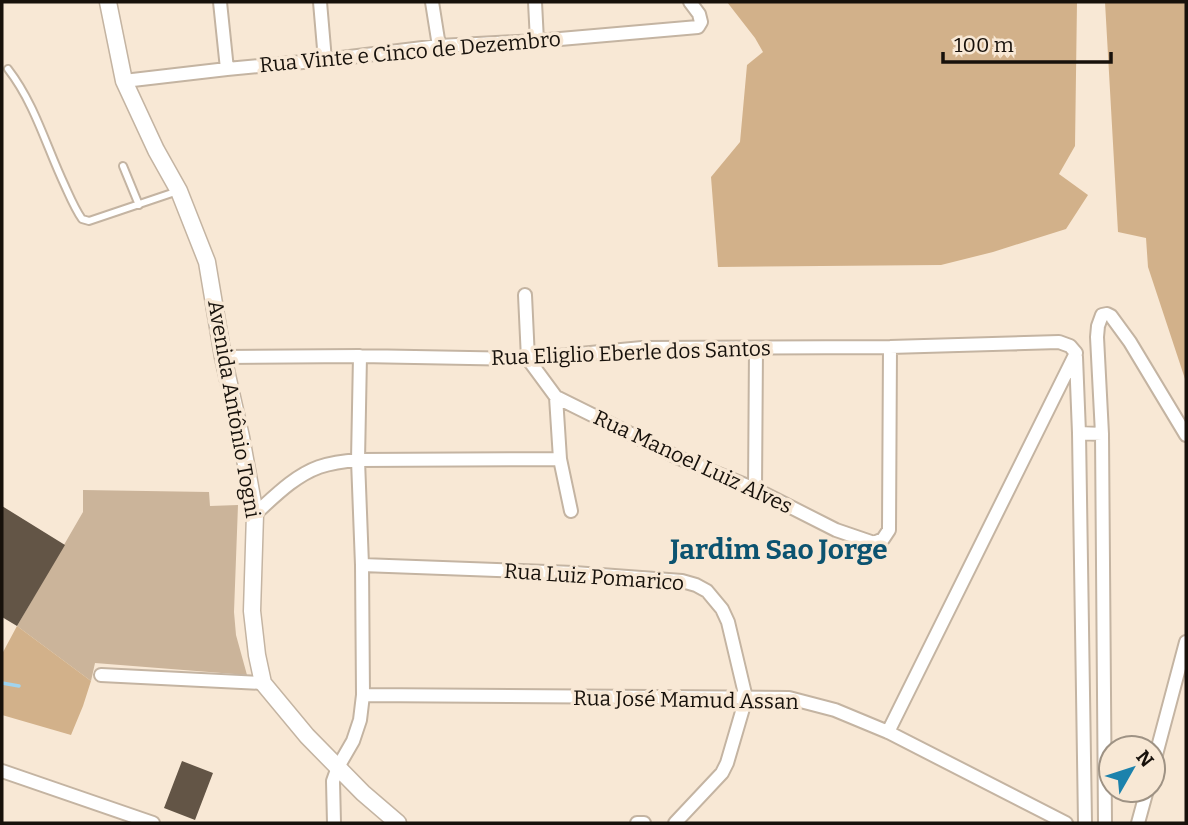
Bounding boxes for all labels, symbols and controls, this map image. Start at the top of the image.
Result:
scale bar [943,21,1111,65]
street label: Rua Vinte e Cinco de Dezembro [258,26,562,78]
text: 100 m [954,32,1014,58]
street label: Avenida Antônio Togni [202,298,266,520]
street label: Rua Eliglio Eberle dos Santos [491,335,771,371]
street label: Rua Manoel Luiz Alves [589,404,797,520]
district label: Jardim Sao Jorge [668,533,888,566]
street label: Rua Luiz Pomarico [503,558,685,596]
street label: Rua José Mamud Assan [573,685,799,715]
north arrow [1097,734,1167,804]
text: N [1131,746,1159,772]

